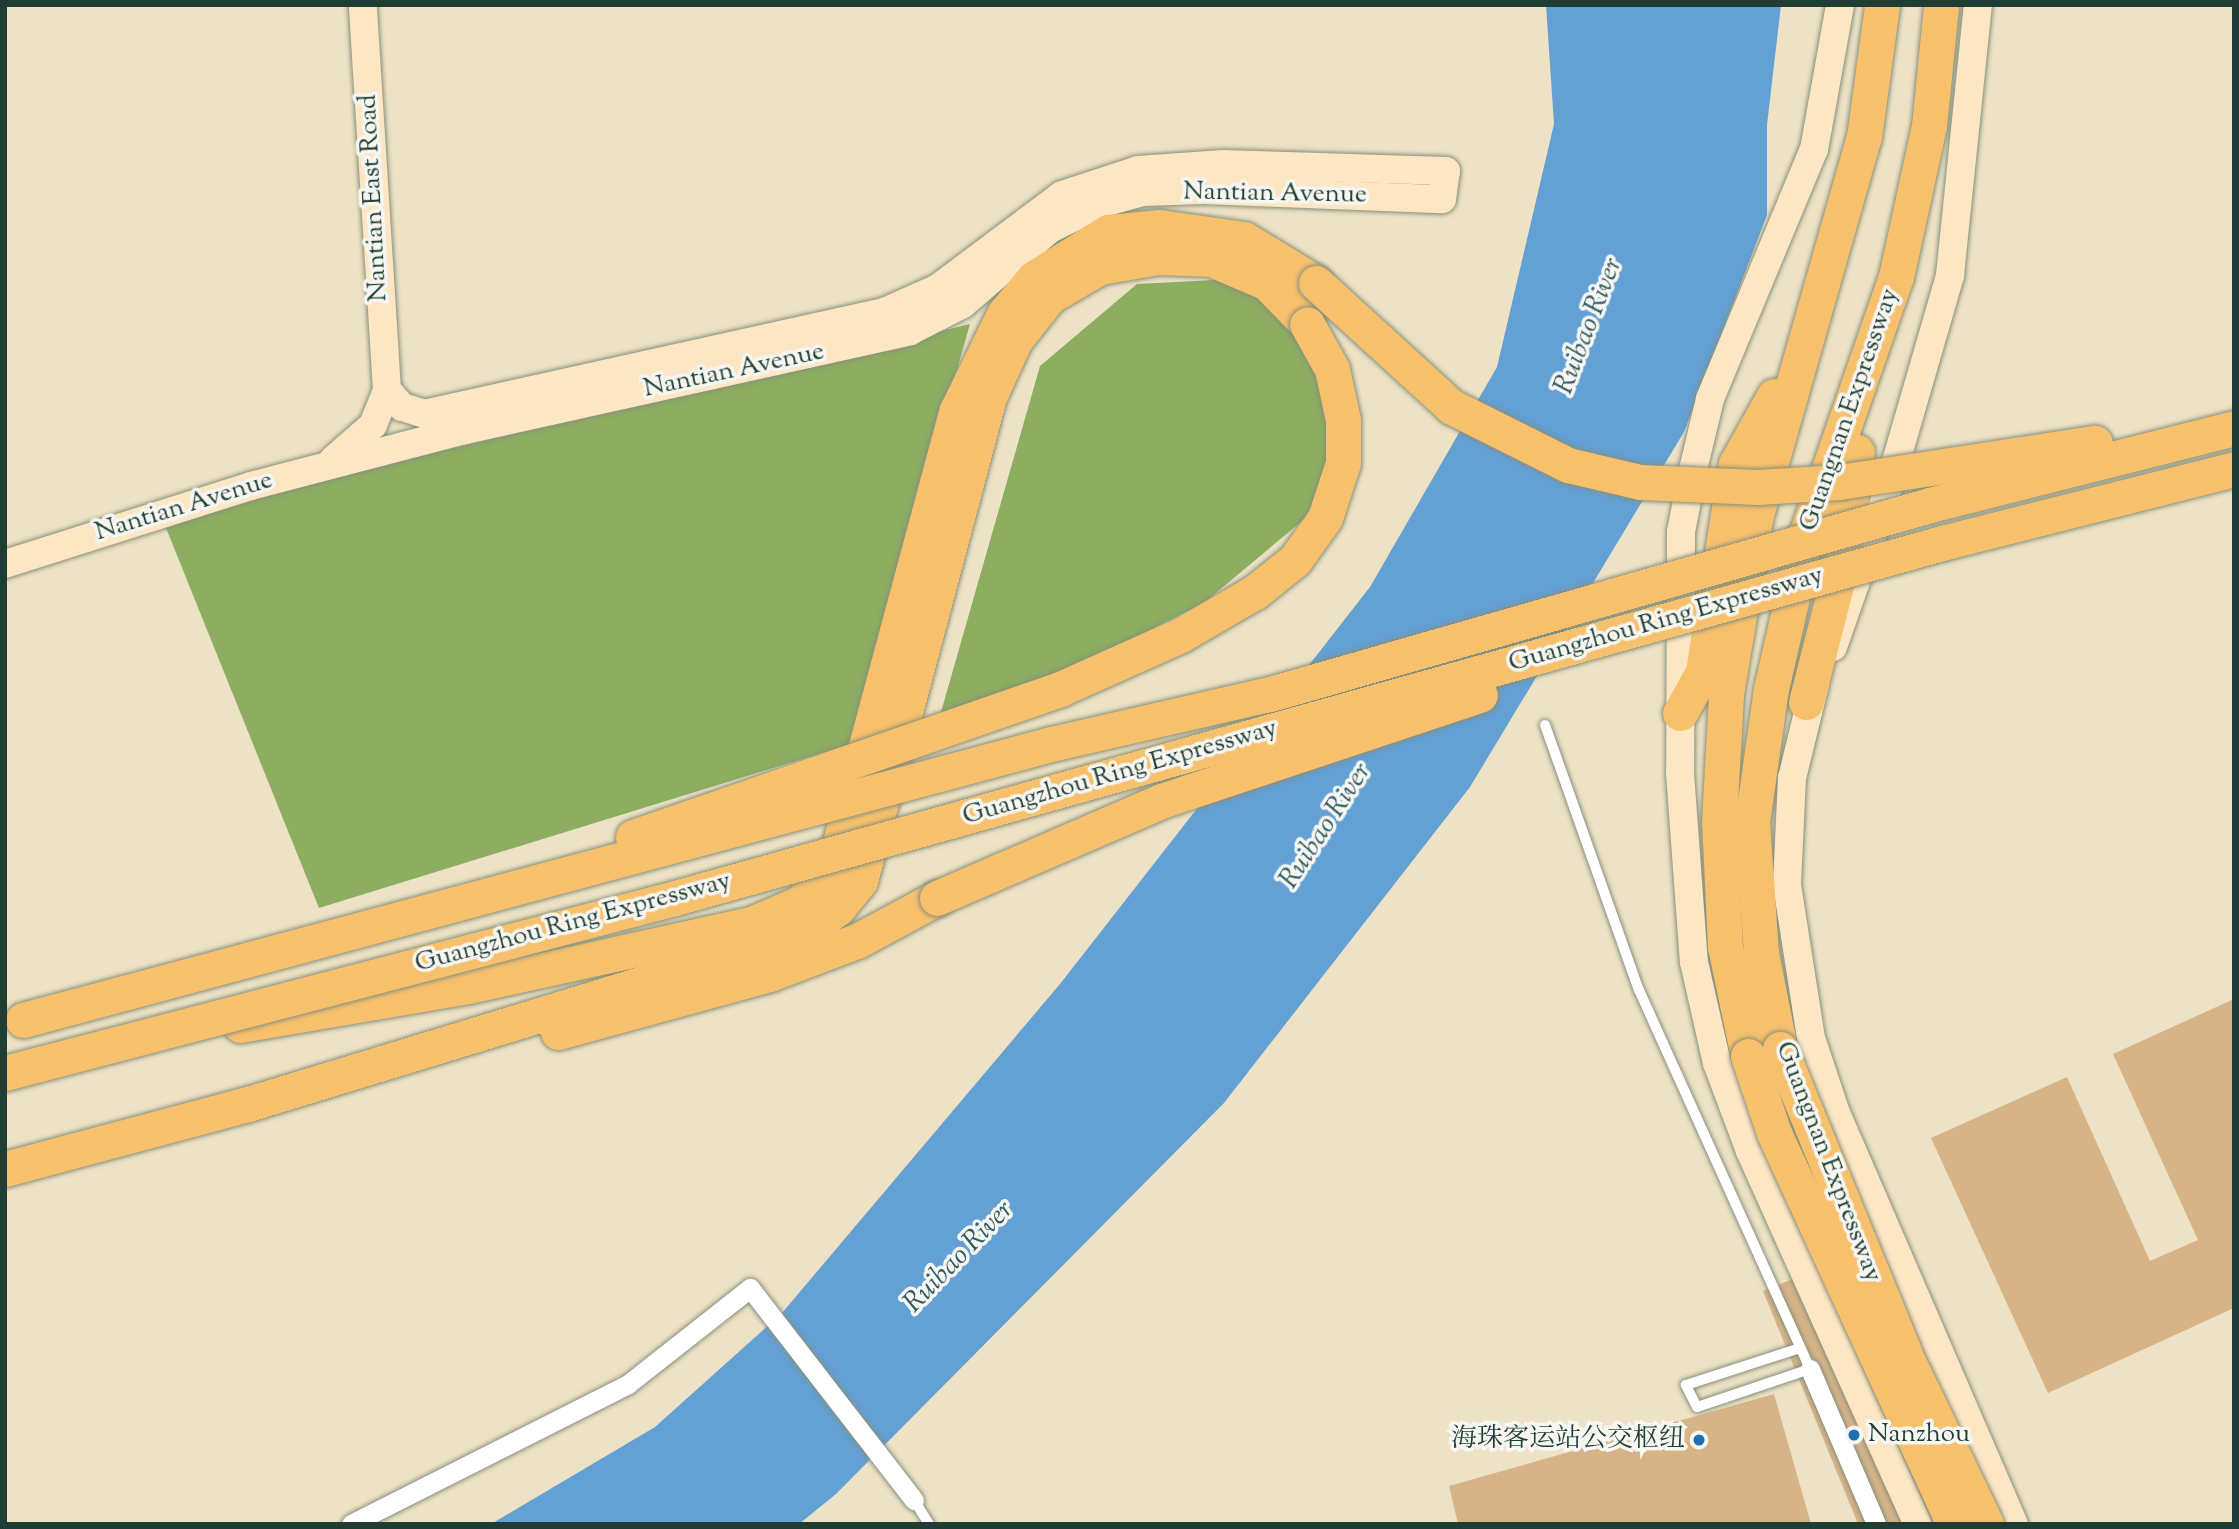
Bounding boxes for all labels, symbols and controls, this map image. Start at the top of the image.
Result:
street label: Nantian East Road [353,93,395,303]
street label: Nantian Avenue [1183,177,1367,211]
water label: Ruibao River [1548,253,1630,399]
street label: Guangnan Expressway [1794,284,1906,536]
street label: Nantian Avenue [641,337,827,405]
street label: Nantian Avenue [92,465,276,549]
street label: Guangzhou Ring Expressway [1505,560,1827,680]
street label: Guangzhou Ring Expressway [959,713,1281,833]
water label: Ruibao River [1273,757,1379,895]
street label: Guangzhou Ring Expressway [412,866,734,980]
street label: Guangnan Expressway [1768,1038,1888,1286]
water label: Ruibao River [897,1194,1021,1320]
place label: Nanzhou [1868,1419,1970,1451]
place label: 海珠客运站公交枢纽 [1451,1424,1685,1456]
marker: Nanzhou [1846,1427,1862,1443]
marker: 海珠客运站公交枢纽 [1691,1432,1707,1448]

